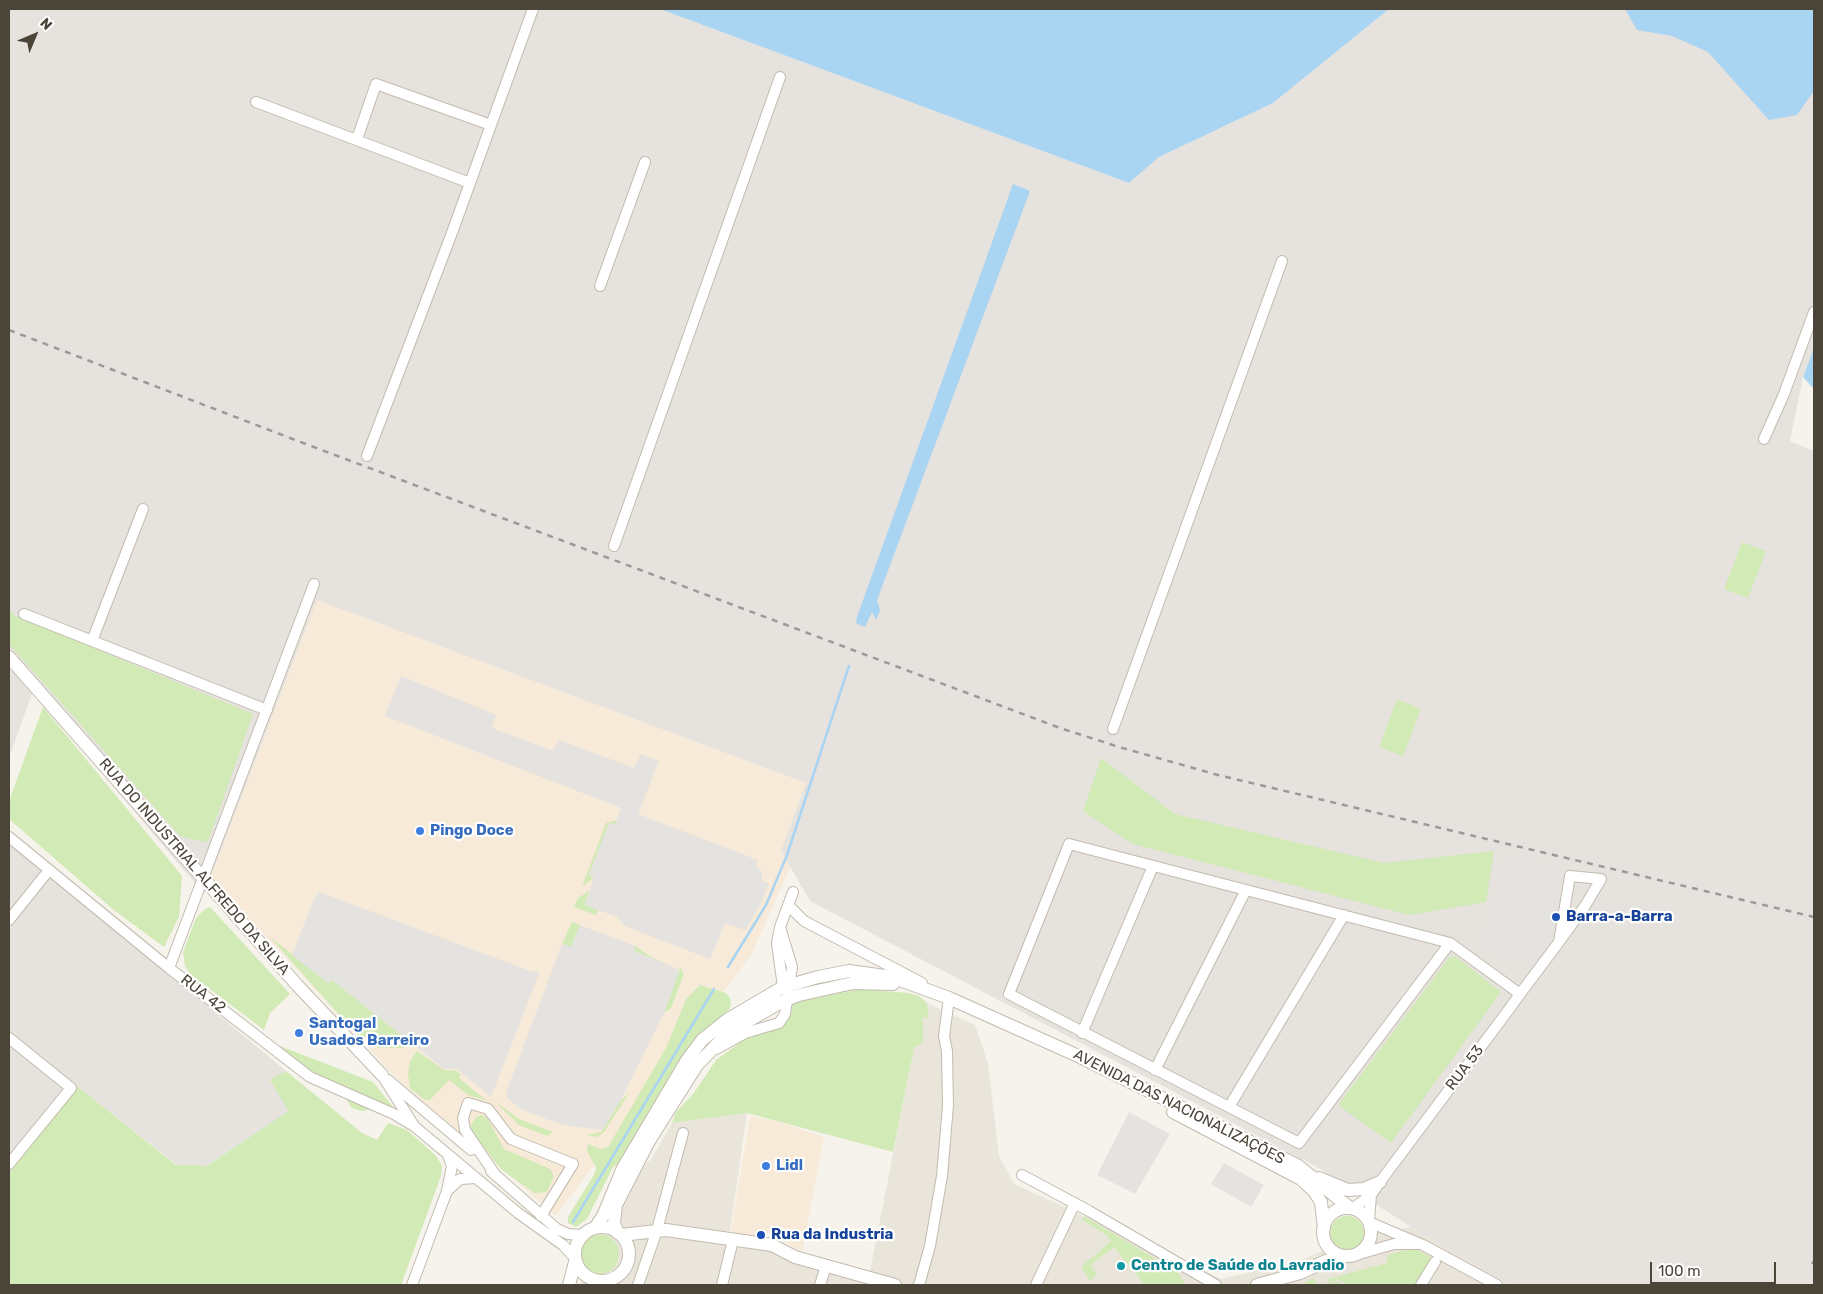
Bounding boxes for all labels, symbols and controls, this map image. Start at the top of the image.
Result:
north arrow [10,10,60,60]
text: N [36,14,56,34]
street label: RUA DO INDUSTRIAL ALFREDO DA SILVA [95,755,293,979]
place label: Pingo Doce [430,822,514,840]
marker: Pingo Doce [414,825,426,837]
place label: Barra-a-Barra [1566,908,1673,926]
marker: Barra-a-Barra [1550,911,1562,923]
street label: RUA 42 [177,971,229,1017]
place label: Santogal Usados Barreiro [309,1015,429,1050]
marker: Santogal Usados Barreiro [293,1027,305,1039]
street label: RUA 53 [1442,1042,1488,1094]
street label: AVENIDA DAS NACIONALIZAÇÕES [1070,1046,1288,1168]
place label: Lidl [776,1157,803,1175]
marker: Lidl [760,1160,772,1172]
place label: Rua da Industria [771,1226,893,1244]
marker: Rua da Industria [755,1229,767,1241]
scale bar [1653,1252,1779,1284]
place label: Centro de Saúde do Lavradio [1131,1257,1344,1275]
marker: Centro de Saúde do Lavradio [1115,1260,1127,1272]
text: 100 m [1658,1262,1700,1280]

